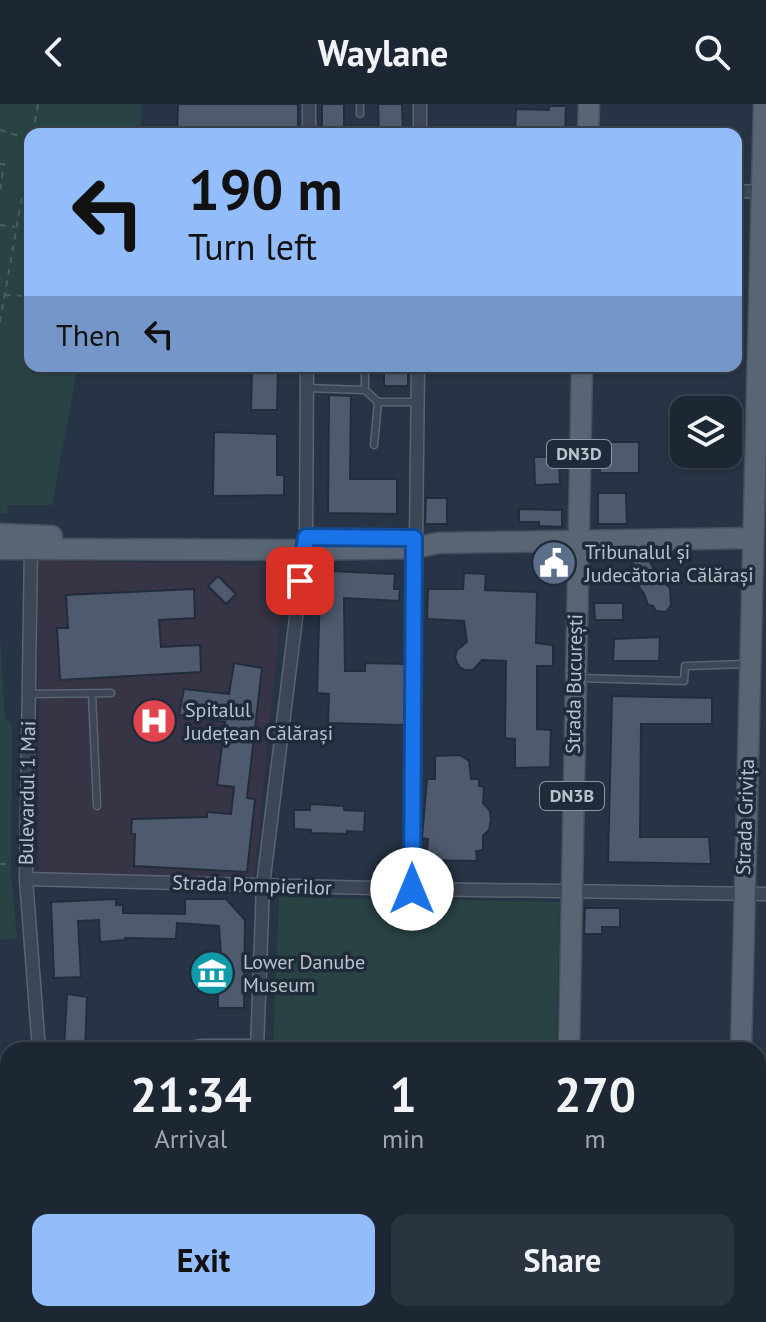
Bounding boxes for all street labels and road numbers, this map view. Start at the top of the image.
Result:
road number: DN3D [547,440,611,468]
street label: Strada București [560,614,588,754]
street label: Bulevardul 1 Mai [13,721,41,865]
street label: Strada Grivița [730,758,760,876]
road number: DN3B [540,782,604,810]
street label: Strada Pompierilor [172,869,332,901]

